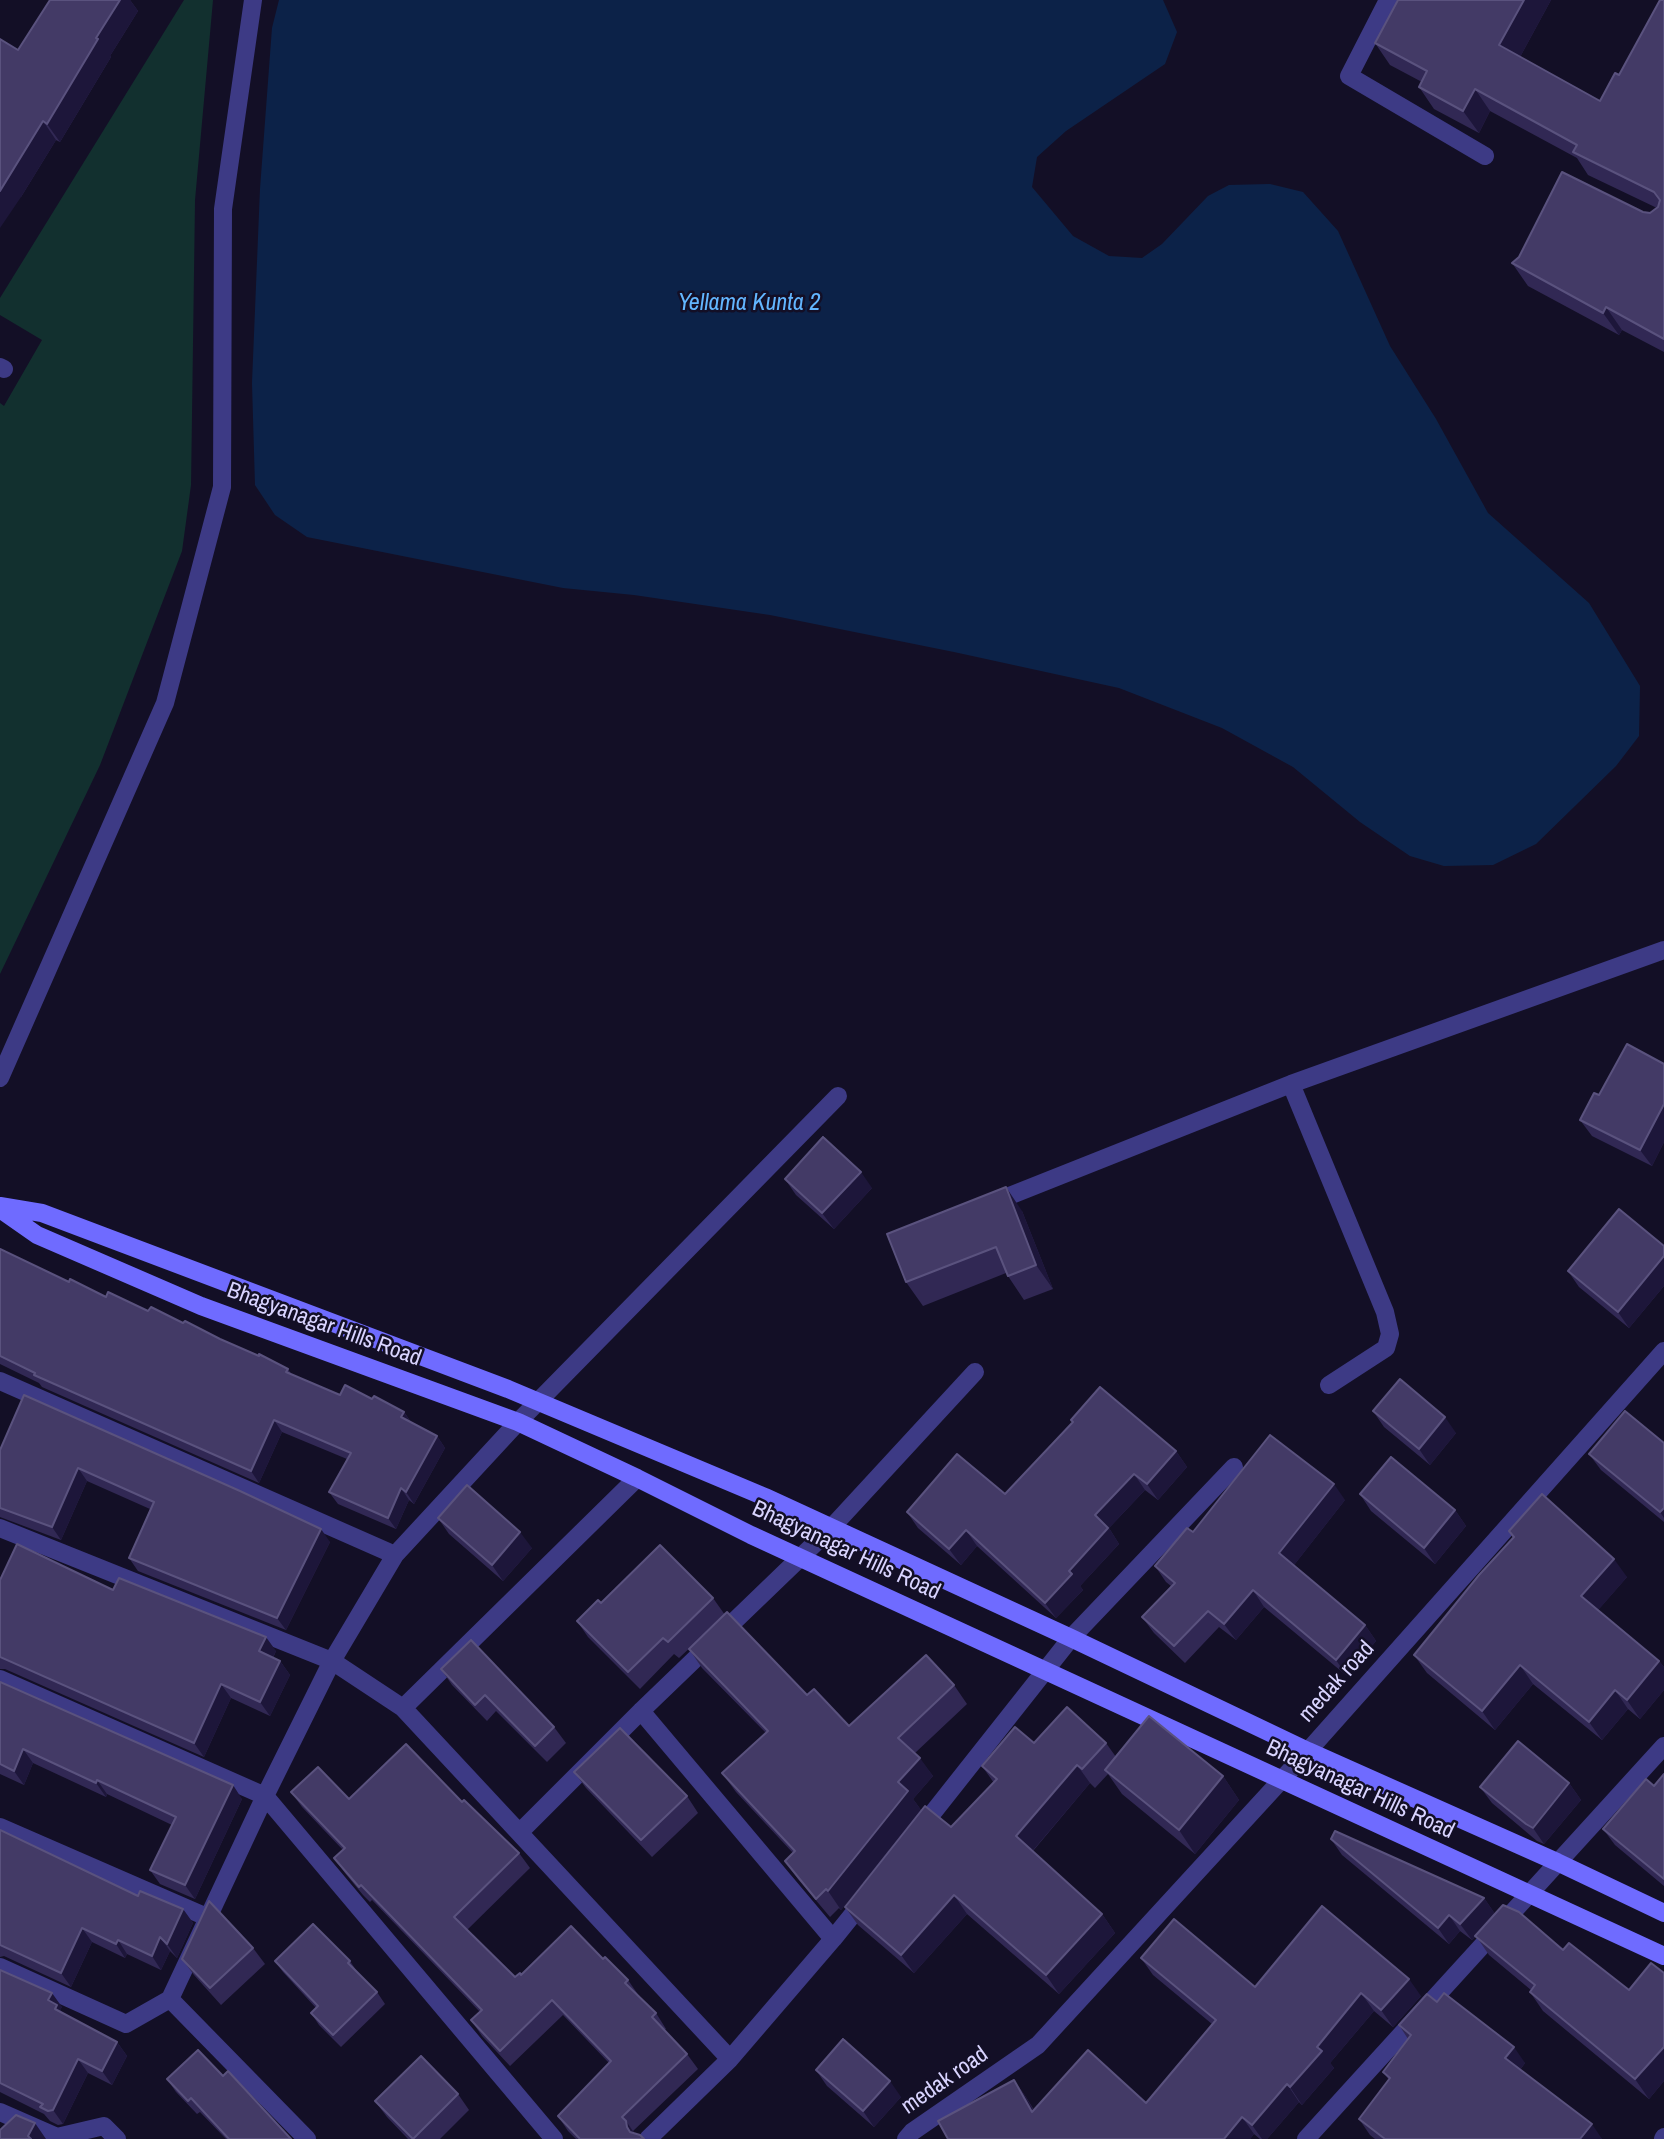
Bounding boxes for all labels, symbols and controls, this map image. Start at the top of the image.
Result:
water label: Yellama Kunta 2 [678,290,820,318]
street label: Bhagyanagar Hills Road [223,1277,425,1373]
street label: Bhagyanagar Hills Road [748,1495,944,1607]
street label: medak road [1293,1636,1381,1728]
street label: Bhagyanagar Hills Road [1262,1734,1458,1846]
street label: medak road [896,2041,994,2121]

